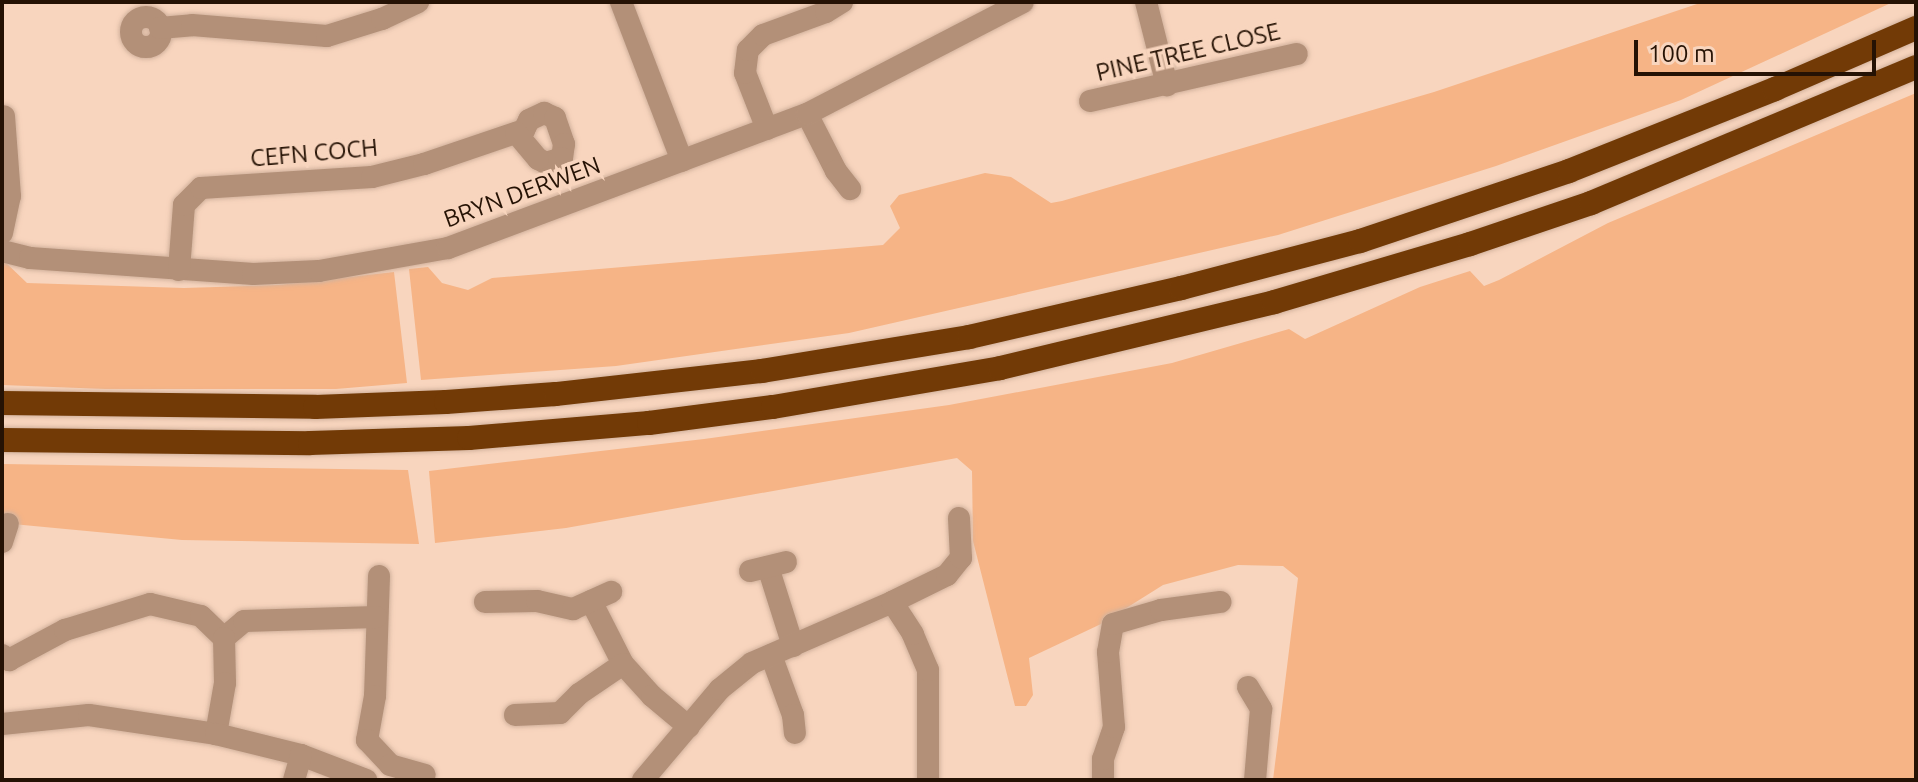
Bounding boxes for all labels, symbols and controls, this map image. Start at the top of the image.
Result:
street label: PINE TREE CLOSE [1093,17,1283,87]
scale bar [1638,24,1880,74]
text: 100 m [1648,40,1715,67]
street label: CEFN COCH [249,133,379,173]
street label: BRYN DERWEN [440,150,604,234]

